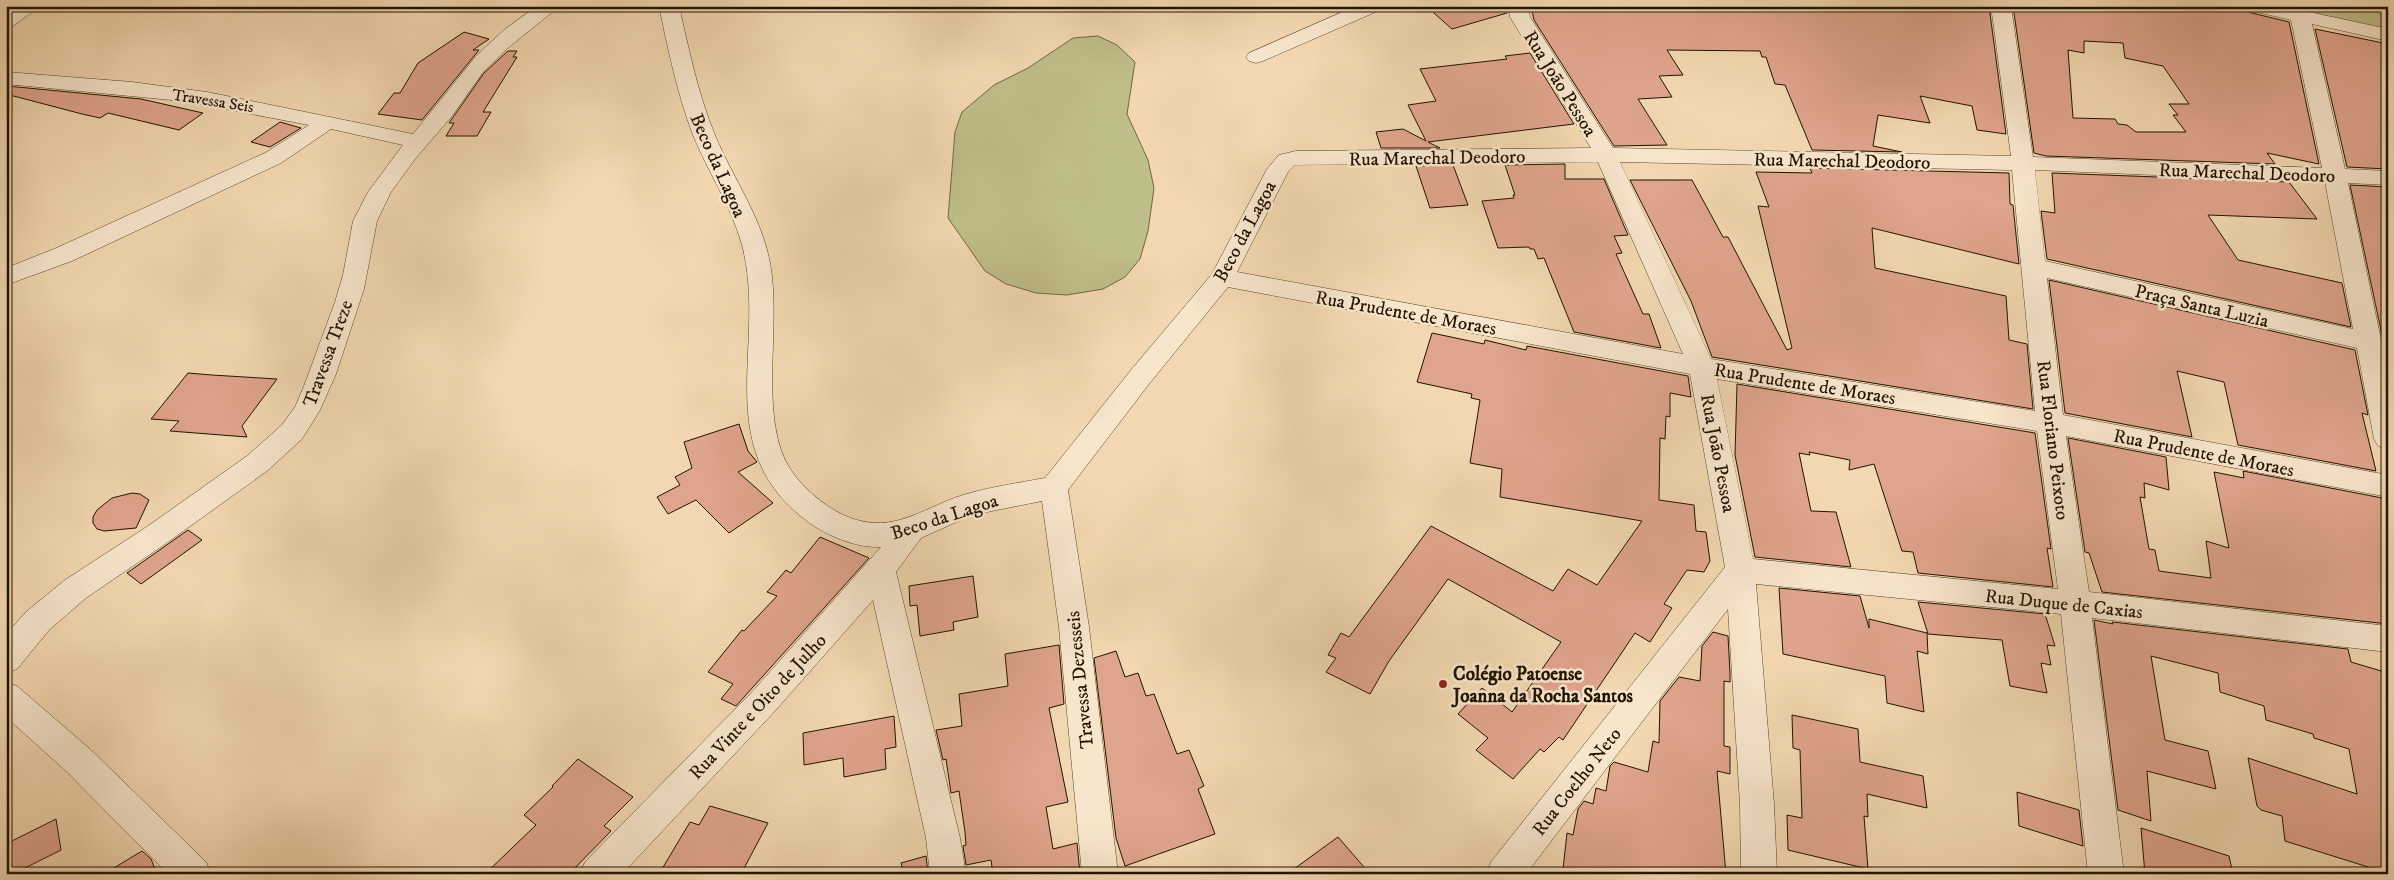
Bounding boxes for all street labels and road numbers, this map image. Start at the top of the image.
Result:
street label: Rua João Pessoa [1518,27,1601,141]
street label: Travessa Seis [171,85,255,117]
street label: Beco da Lagoa [684,110,751,221]
street label: Rua Marechal Deodoro [1349,145,1525,172]
street label: Rua Marechal Deodoro [1754,148,1930,175]
street label: Rua Marechal Deodoro [2158,159,2336,188]
street label: Beco da Lagoa [1209,177,1282,286]
street label: Praça Santa Luzia [2132,280,2271,333]
street label: Rua Prudente de Moraes [1313,286,1498,341]
street label: Travessa Treze [298,297,358,410]
street label: Rua Prudente de Moraes [1712,359,1897,410]
street label: Rua Floriano Peixoto [2031,359,2074,521]
street label: Rua João Pessoa [1695,392,1740,515]
street label: Rua Prudente de Moraes [2111,425,2296,482]
street label: Beco da Lagoa [888,489,1001,546]
street label: Rua Duque de Caxias [1984,585,2144,625]
street label: Travessa Dezesseis [1062,610,1099,750]
street label: Rua Vinte e Oito de Julho [685,629,832,785]
street label: Rua Coelho Neto [1528,723,1627,841]

